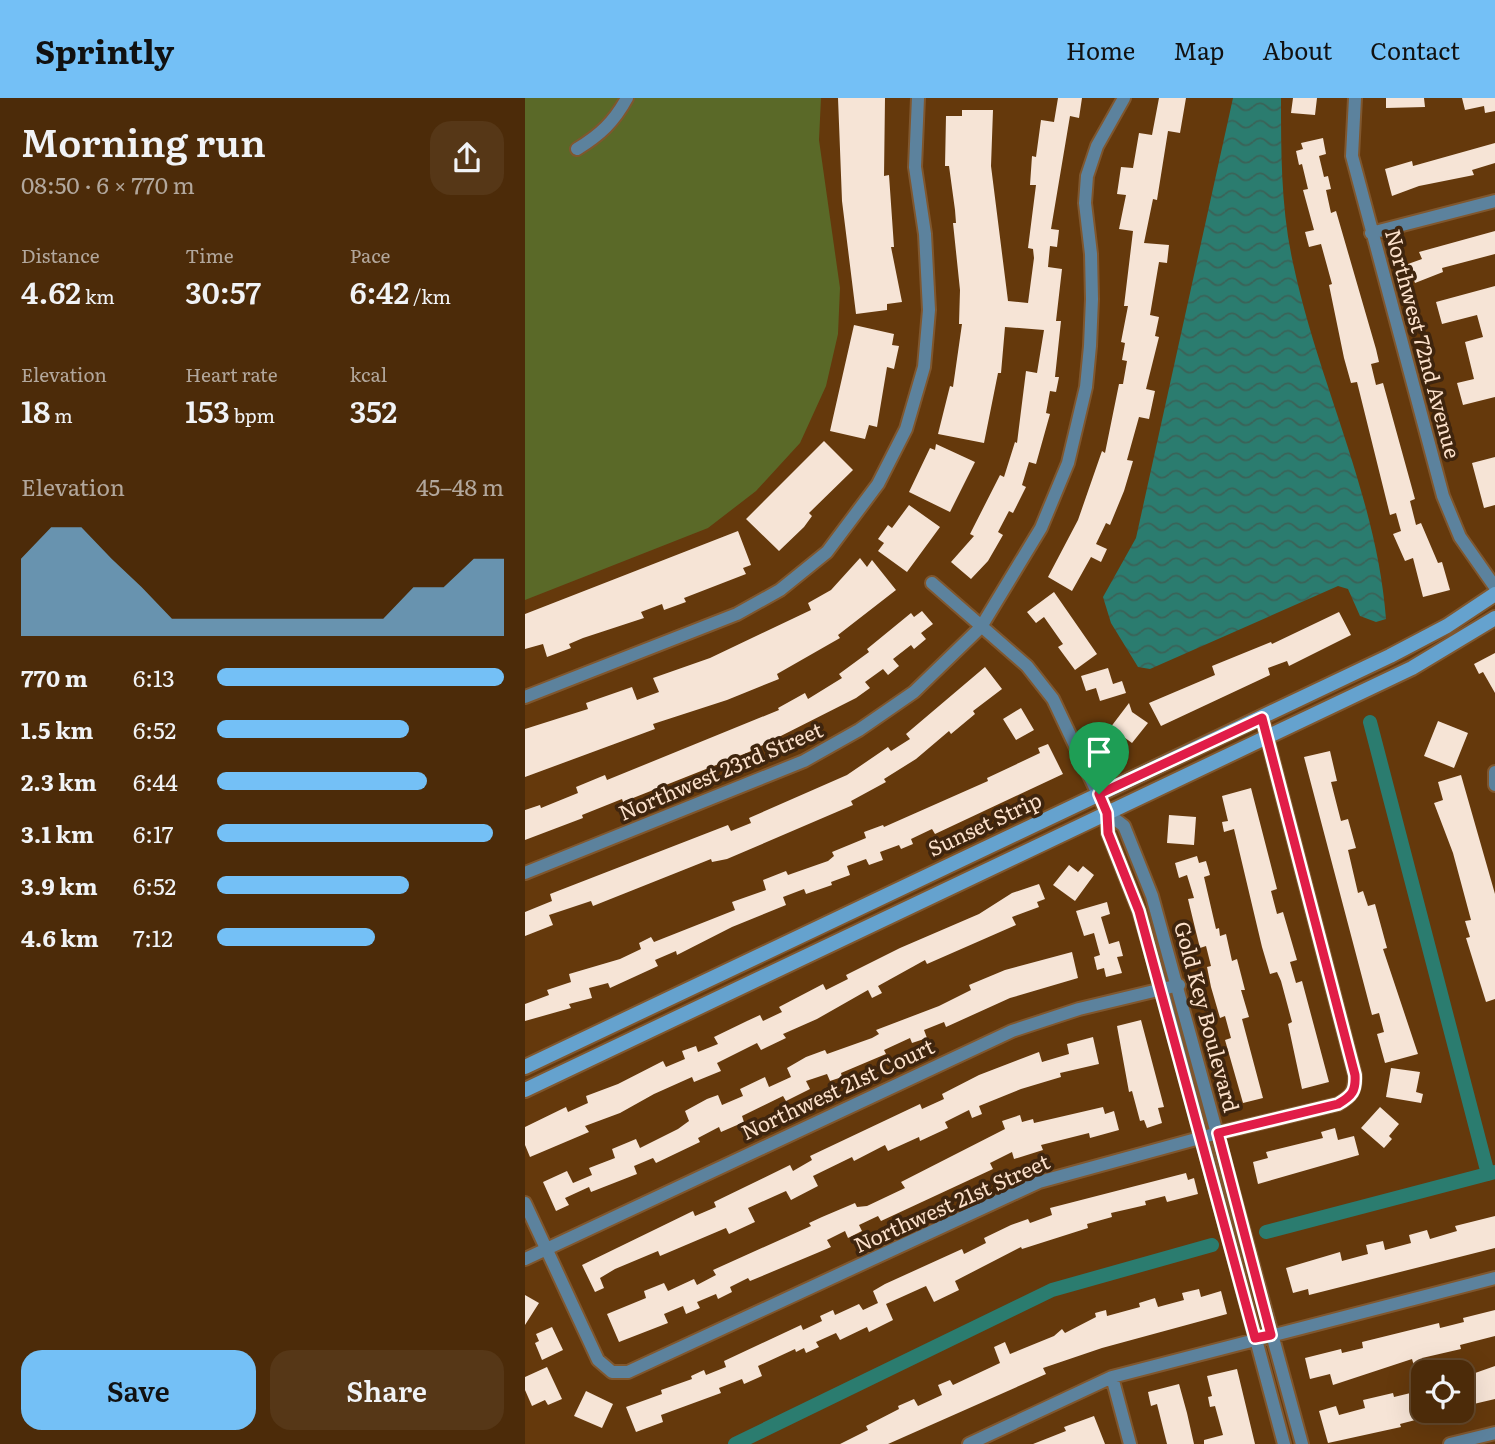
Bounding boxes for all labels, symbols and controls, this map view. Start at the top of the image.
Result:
text: Sprintly [35,25,174,74]
text: Home [1066,32,1135,67]
text: Map [1173,32,1224,67]
text: About [1262,32,1332,67]
text: Contact [1370,32,1460,67]
text: Morning run [21,112,266,169]
button: share [430,121,504,195]
text: 08:50 · 6 × 770 m [21,167,195,201]
street label: Northwest 72nd Avenue [1379,225,1470,462]
text: Distance [21,241,100,269]
text: Time [185,241,234,269]
text: Pace [350,241,390,269]
text: 4.62 [21,269,81,313]
text: 30:57 [185,269,261,313]
text: 6:42 [350,269,409,313]
text: km [81,282,115,310]
text: /km [409,282,451,310]
text: Elevation [21,360,107,388]
text: Heart rate [185,360,278,388]
text: kcal [350,360,387,388]
text: 18 [21,388,51,432]
text: 153 [185,388,230,432]
text: 352 [350,388,397,432]
text: m [51,401,73,429]
text: bpm [230,401,275,429]
text: Elevation [21,469,125,503]
text: 45–48 m [416,469,504,503]
text: 770 m [21,660,88,694]
text: 6:13 [133,660,175,694]
text: 1.5 km [21,712,94,746]
text: 6:52 [133,712,176,746]
street label: Northwest 23rd Street [613,712,827,827]
pin [1069,722,1129,794]
icon: arrive [1080,733,1118,771]
text: 2.3 km [21,764,97,798]
text: 6:44 [133,764,178,798]
street label: Sunset Strip [922,783,1046,863]
text: 3.1 km [21,816,94,850]
text: 6:17 [133,816,173,850]
text: 3.9 km [21,868,98,902]
text: 6:52 [133,868,176,902]
street label: Gold Key Boulevard [1168,917,1249,1115]
text: 4.6 km [21,920,99,954]
text: 7:12 [133,920,173,954]
street label: Northwest 21st Court [735,1029,939,1146]
street label: Northwest 21st Street [848,1144,1054,1259]
button: Save [21,1350,256,1430]
button: Share [270,1350,504,1430]
map controls [1411,1360,1474,1423]
button: locate [1411,1360,1474,1423]

